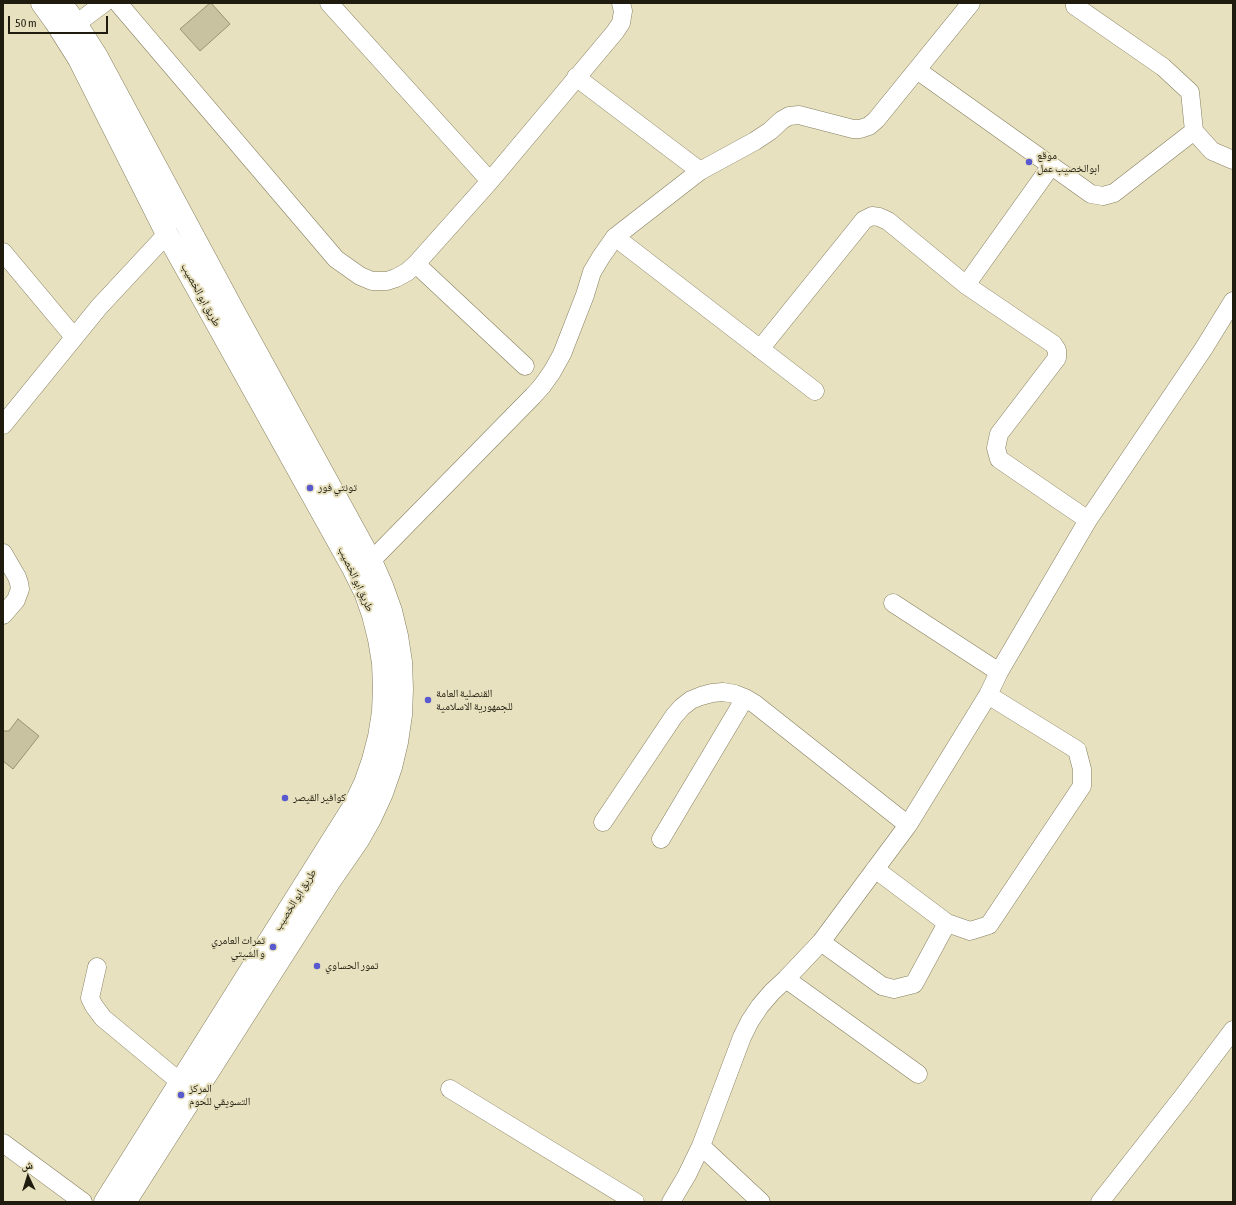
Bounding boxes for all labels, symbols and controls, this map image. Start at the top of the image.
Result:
scale bar [10,8,110,34]
text: 50 m [15,16,37,30]
place label: موقع ابوالخصيب عمل [1037,149,1100,175]
marker: موقع ابوالخصيب عمل [1024,157,1034,167]
street label: طريق ابو الخصيب [178,261,224,329]
place label: تونتي فور [318,481,357,495]
marker: تونتي فور [305,483,315,493]
street label: طريق ابو الخصيب [335,544,377,614]
place label: القنصلية العامة للجمهورية الاسلامية [436,687,513,713]
marker: القنصلية العامة للجمهورية الاسلامية [423,695,433,705]
place label: كوافير القيصر [293,791,346,805]
marker: كوافير القيصر [280,793,290,803]
street label: طريق ابو الخصيب [271,867,319,933]
place label: تمرات العامري و الشيتي [211,934,265,960]
marker: تمرات العامري و الشيتي [268,942,278,952]
place label: تمور الحساوي [325,959,379,973]
marker: تمور الحساوي [312,961,322,971]
place label: المركز التسويقي للحوم [189,1082,250,1108]
marker: المركز التسويقي للحوم [176,1090,186,1100]
north arrow [8,1157,48,1197]
text: ش [21,1159,33,1171]

